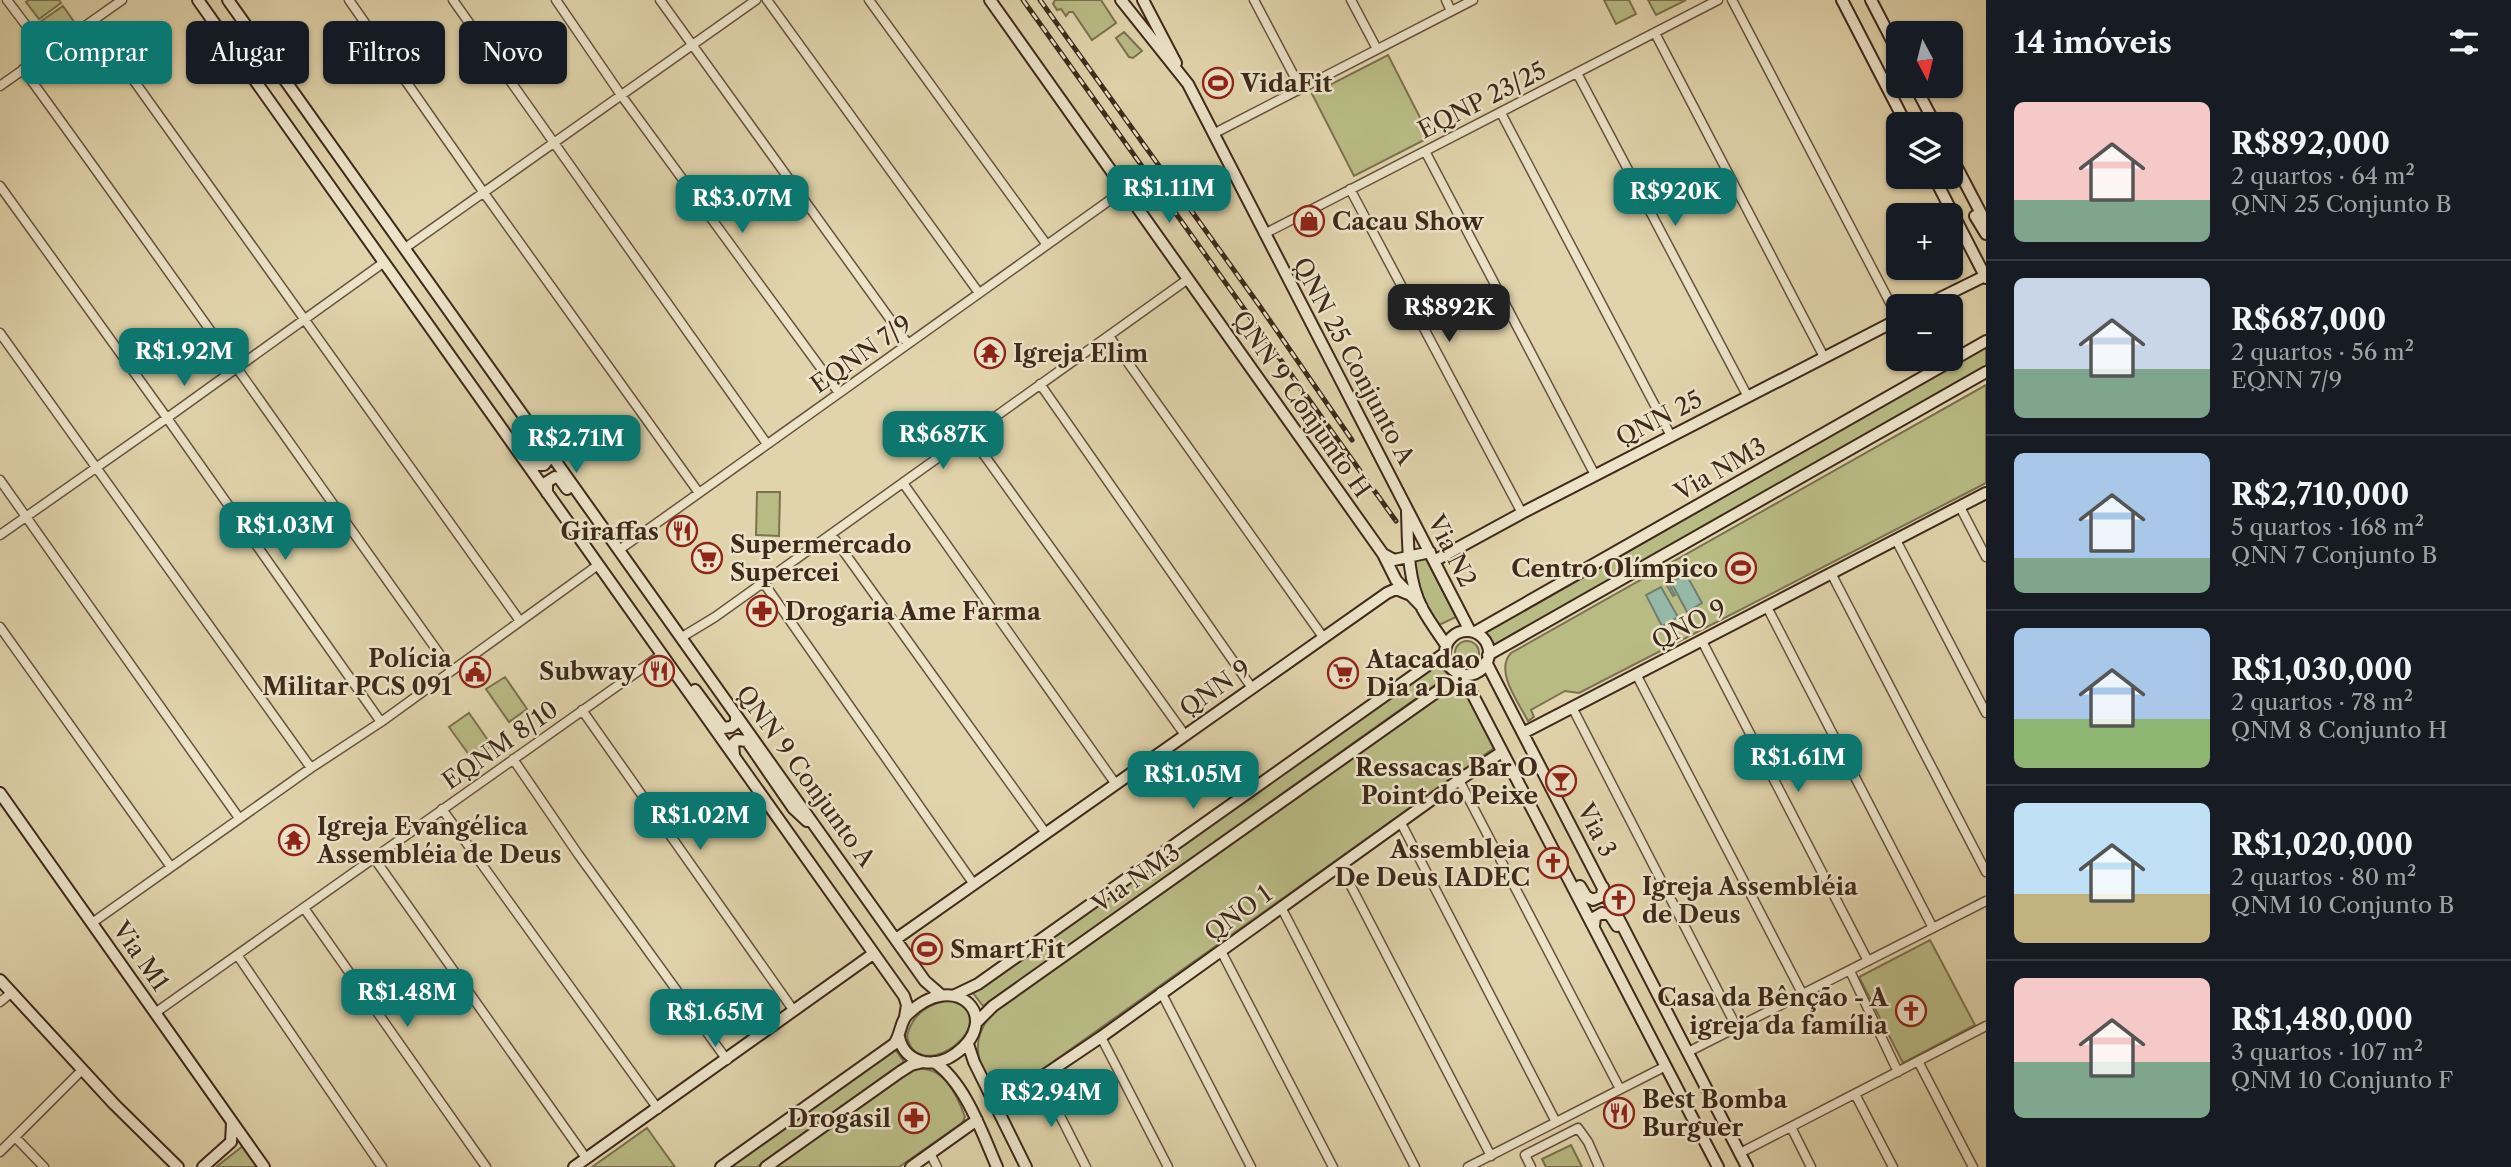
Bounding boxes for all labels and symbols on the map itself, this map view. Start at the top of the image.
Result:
north arrow [1886,21,1964,98]
street label: EQNP 23/25 [1413,55,1551,145]
sports icon: VidaFit [1201,66,1235,100]
place label: VidaFit [1240,69,1333,98]
pin: R$1.11M [1104,166,1234,225]
pin: R$920K [1618,168,1732,228]
pin: R$3.07M [677,176,807,235]
shop icon: Cacau Show [1292,204,1326,238]
place label: Cacau Show [1332,207,1485,236]
street label: QNN 25 Conjunto A [1287,253,1421,471]
pin: R$892K [1392,284,1506,344]
street label: QNN 9 Conjunto H [1227,305,1377,503]
street label: EQNN 7/9 [805,309,917,399]
pin: R$1.92M [119,328,249,388]
temple icon: Igreja Elim [973,336,1007,370]
place label: Igreja Elim [1013,339,1148,368]
street label: QNN 25 [1611,384,1707,452]
pin: R$687K [886,412,1000,471]
pin: R$2.71M [511,416,641,475]
street label: Via NM3 [1668,431,1771,507]
pin: R$1.03M [220,503,350,562]
street label: Via N2 [1421,509,1482,592]
restaurant icon: Giraffas [665,514,699,548]
place label: Giraffas [561,517,659,546]
place label: Supermercado Supercei [730,530,912,587]
supermarket icon: Supermercado Supercei [690,541,724,575]
sports icon: Centro Olímpico [1724,551,1758,585]
place label: Centro Olímpico [1511,554,1718,583]
street label: QNO 9 [1647,593,1731,655]
pharmacy icon: Drogaria Ame Farma [745,594,779,628]
place label: Drogaria Ame Farma [785,597,1042,626]
place label: Polícia Militar PCS 091 [262,644,453,701]
place label: Atacadao Dia a Dia [1365,645,1480,702]
street label: QNN 9 [1174,653,1256,723]
restaurant icon: Subway [642,654,676,688]
public building icon: Polícia Militar PCS 091 [458,655,492,689]
supermarket icon: Atacadao Dia a Dia [1326,656,1360,690]
place label: Subway [539,657,637,686]
street label: QNN 9 Conjunto A [730,680,882,873]
street label: EQNM 8/10 [437,694,563,796]
pin: R$1.61M [1733,734,1863,794]
pin: R$1.05M [1128,752,1258,811]
place label: Ressacas Bar O Point do Peixe [1355,753,1538,810]
bar icon: Ressacas Bar O Point do Peixe [1544,764,1578,798]
pin: R$1.02M [635,792,765,852]
street label: Via 3 [1571,797,1623,862]
place label: Igreja Evangélica Assembléia de Deus [316,812,561,869]
temple icon: Igreja Evangélica Assembléia de Deus [277,823,311,857]
place label: Assembleia De Deus IADEC [1335,835,1531,892]
street label: Via NM3 [1086,837,1186,919]
church icon: Assembleia De Deus IADEC [1536,846,1570,880]
place label: Igreja Assembléia de Deus [1642,872,1859,929]
street label: QNO 1 [1199,879,1277,947]
church icon: Igreja Assembléia de Deus [1602,883,1636,917]
street label: Via M1 [106,915,175,996]
sports icon: Smart Fit [910,932,944,966]
place label: Smart Fit [950,935,1065,964]
pin: R$1.48M [342,970,472,1029]
place label: Casa da Bênção - A igreja da família [1657,983,1889,1040]
pin: R$1.65M [650,990,780,1049]
church icon: Casa da Bênção - A igreja da família [1894,994,1928,1028]
pin: R$2.94M [986,1070,1116,1129]
place label: Best Bomba Burguer [1642,1085,1788,1142]
restaurant icon: Best Bomba Burguer [1602,1096,1636,1130]
pharmacy icon: Drogasil [897,1101,931,1135]
place label: Drogasil [788,1104,891,1133]

